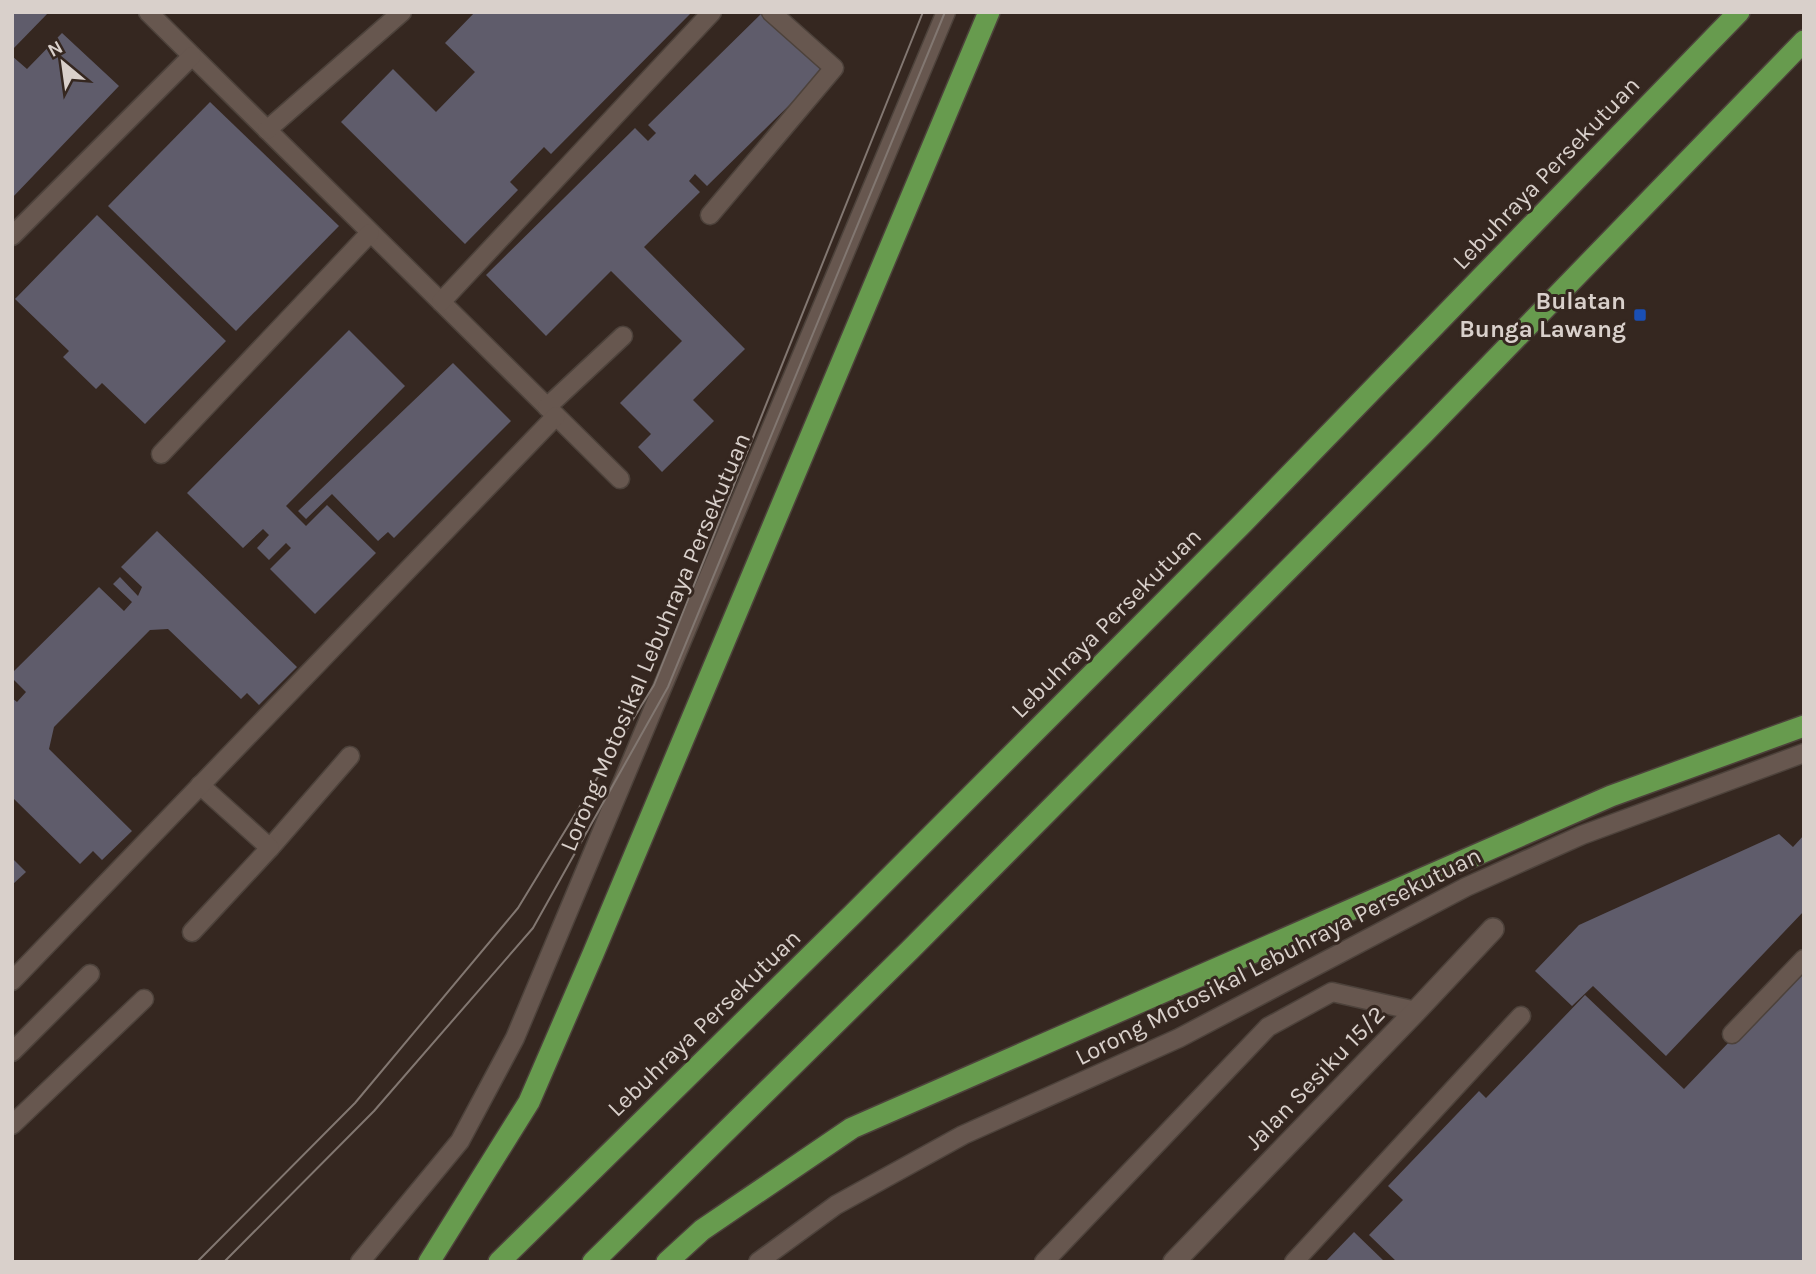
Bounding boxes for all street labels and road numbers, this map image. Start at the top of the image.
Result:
street label: Lebuhraya Persekutuan [1447,71,1645,275]
street label: Lorong Motosikal Lebuhraya Persekutuan [554,429,756,855]
street label: Lebuhraya Persekutuan [1005,522,1207,724]
street label: Lorong Motosikal Lebuhraya Persekutuan [1070,841,1486,1071]
street label: Lebuhraya Persekutuan [602,924,806,1122]
street label: Jalan Sesiku 15/2 [1239,1000,1391,1156]

